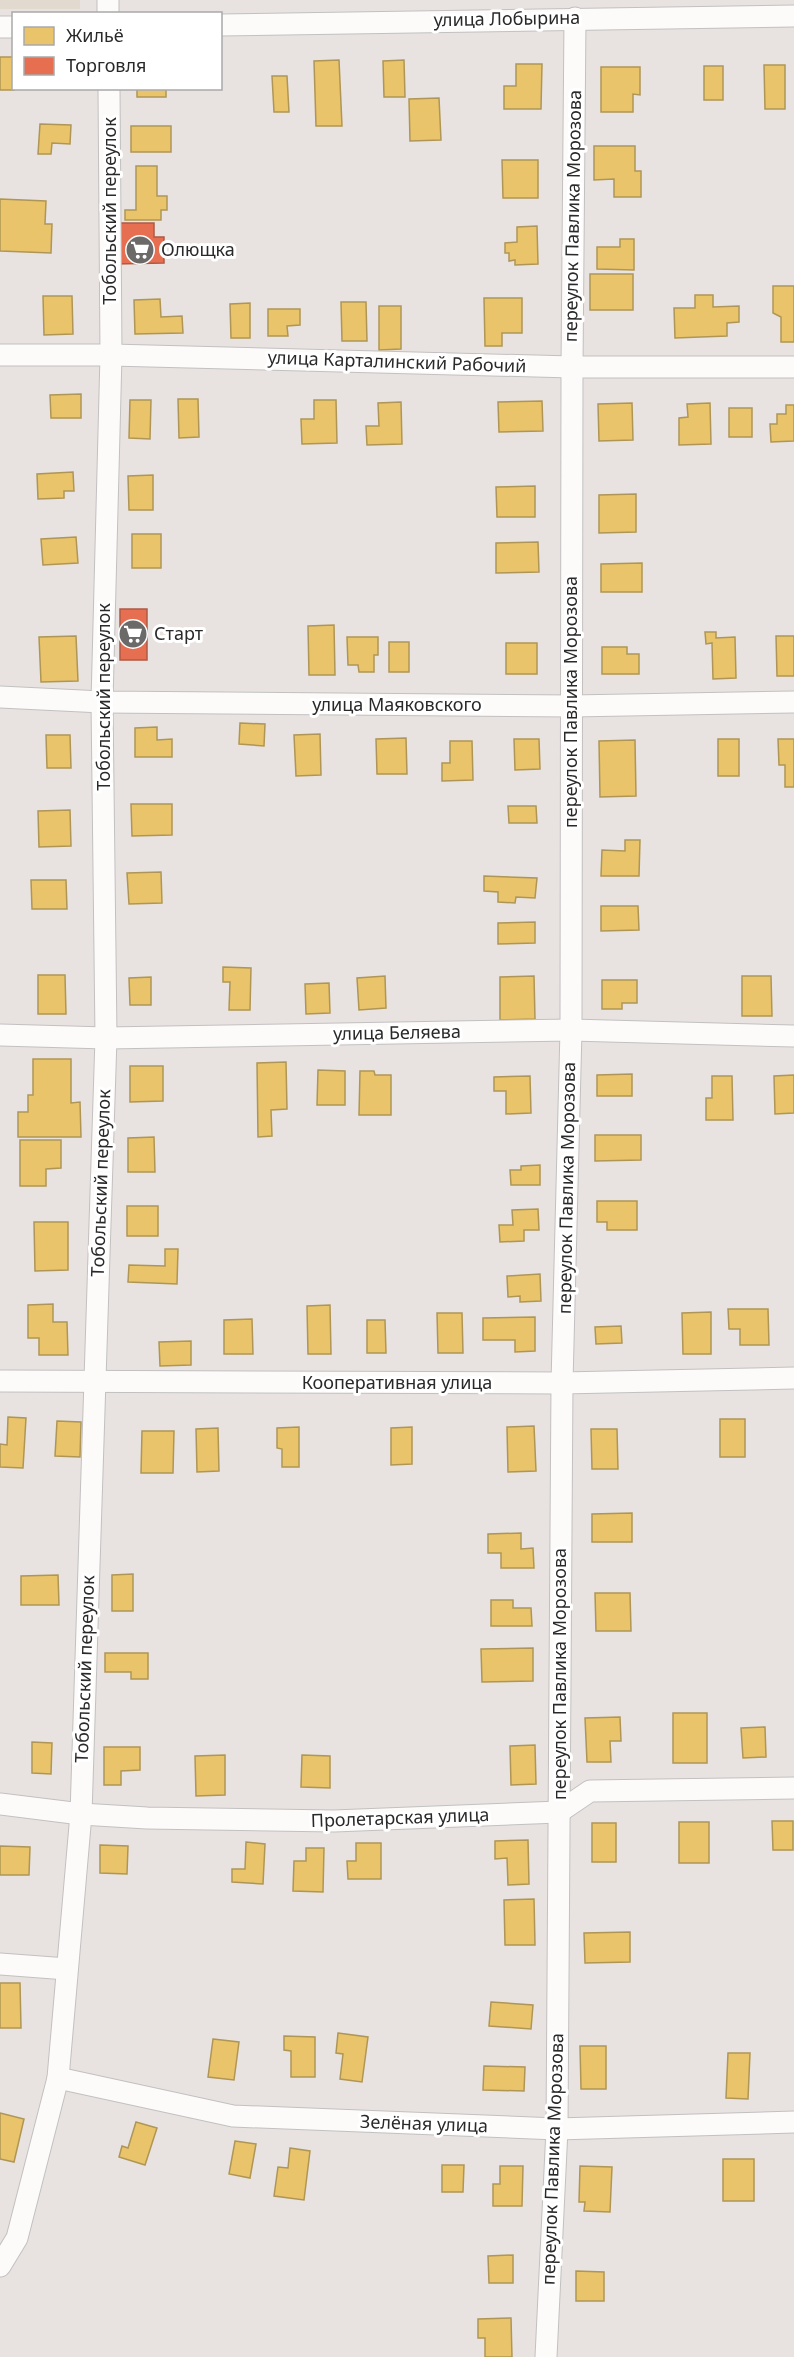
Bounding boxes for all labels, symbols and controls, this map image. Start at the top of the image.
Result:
street label: улица Лобырина [434,5,580,31]
legend [12,12,222,90]
text: Жильё [66,23,124,47]
text: Торговля [66,53,146,77]
street label: переулок Павлика Морозова [558,90,586,342]
street label: Тобольский переулок [97,117,121,305]
supermarket icon: Олющка [124,234,156,266]
place label: Олющка [161,237,235,261]
street label: улица Карталинский Рабочий [267,344,527,378]
street label: переулок Павлика Морозова [558,576,582,828]
street label: Тобольский переулок [91,603,115,791]
supermarket icon: Старт [117,618,149,650]
place label: Старт [154,621,204,645]
street label: улица Маяковского [312,692,482,716]
street label: улица Беляева [333,1019,461,1045]
street label: переулок Павлика Морозова [552,1062,580,1314]
street label: Тобольский переулок [85,1088,115,1277]
street label: Кооперативная улица [302,1370,492,1394]
street label: переулок Павлика Морозова [547,1548,571,1800]
street label: Тобольский переулок [69,1574,99,1763]
street label: Пролетарская улица [310,1802,490,1832]
street label: переулок Павлика Морозова [536,2033,568,2285]
street label: Зелёная улица [360,2109,488,2137]

